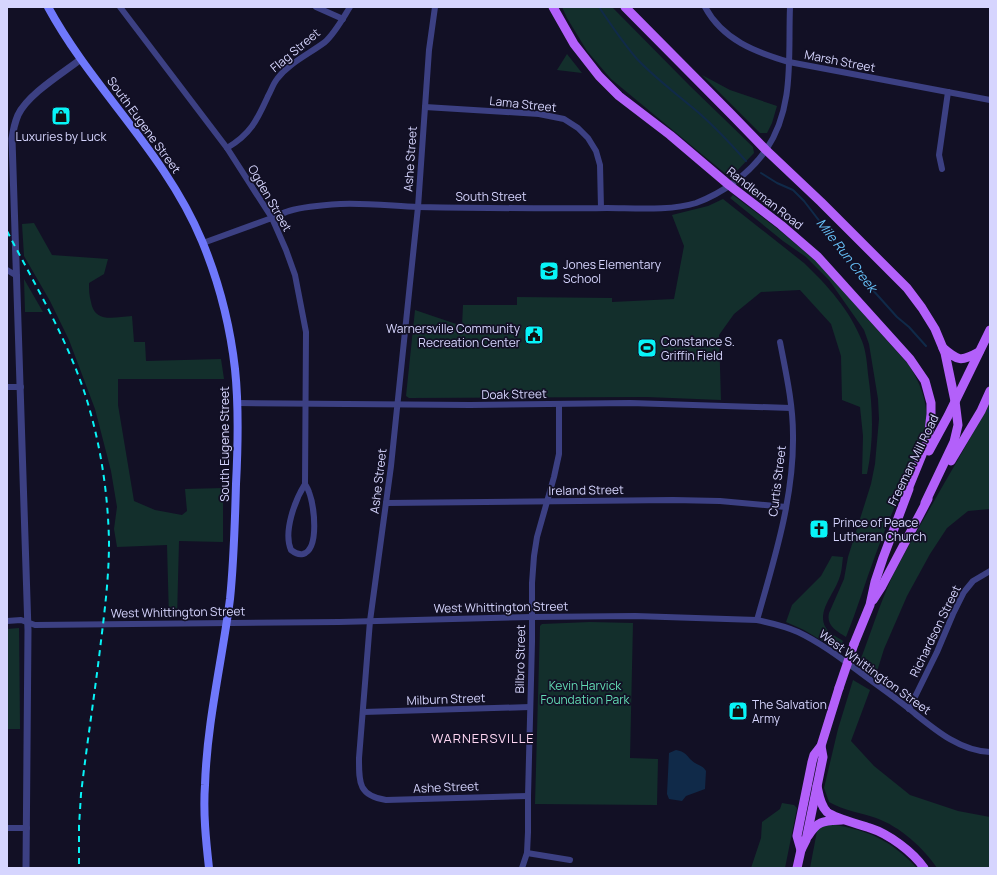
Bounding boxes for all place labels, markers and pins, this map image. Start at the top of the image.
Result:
shop icon: Luxuries by Luck [50,105,72,127]
place label: Luxuries by Luck [16,128,107,145]
place label: Jones Elementary School [563,256,662,287]
school or university icon: Jones Elementary School [538,260,560,282]
place label: Warnersville Community Recreation Center [386,320,521,351]
public building icon: Warnersville Community Recreation Center [523,324,545,346]
place label: Constance S. Griffin Field [661,333,735,364]
sports icon: Constance S. Griffin Field [636,337,658,359]
place label: Prince of Peace Lutheran Church [833,514,926,545]
church icon: Prince of Peace Lutheran Church [808,518,830,540]
place label: The Salvation Army [752,696,827,727]
shop icon: The Salvation Army [727,700,749,722]

